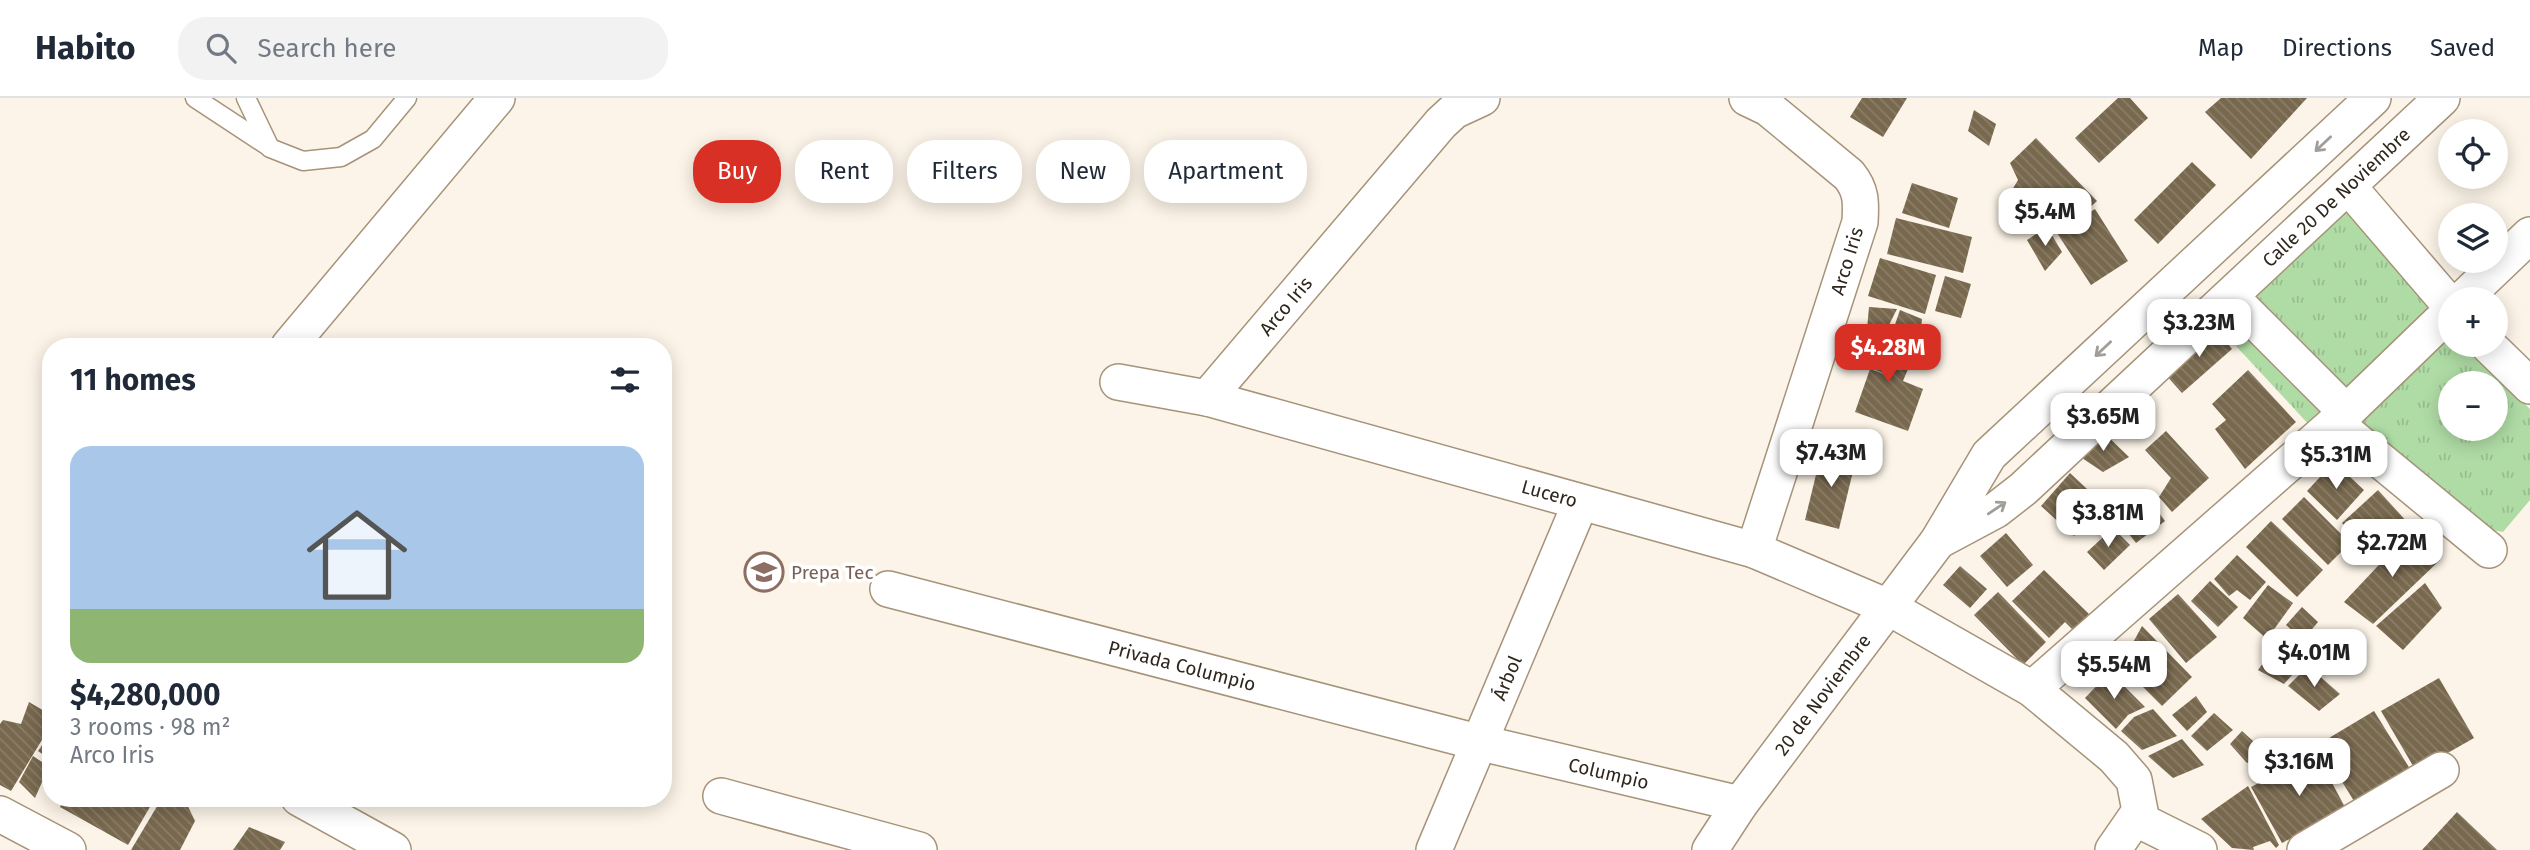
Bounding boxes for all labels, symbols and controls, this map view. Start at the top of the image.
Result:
search box [178,17,668,80]
text: Habito [35,28,136,68]
icon: search [202,29,240,67]
text: Search here [258,33,396,64]
text: Map [2198,34,2244,62]
text: Directions [2282,34,2392,62]
text: Saved [2430,34,2495,62]
map controls [2438,119,2508,441]
button: locate [2438,119,2508,189]
street label: Calle 20 De Noviembre [2257,123,2415,271]
one-way arrow [2315,136,2332,153]
chip: Buy [693,140,781,203]
chip: Rent [795,140,893,203]
chip: Filters [907,140,1022,203]
chip: New [1036,140,1130,203]
chip: Apartment [1144,140,1307,203]
pin: $5.4M [1996,188,2094,248]
text: $5.4M [2014,197,2076,225]
button: layers [2438,203,2508,273]
street label: Arco Iris [1826,224,1868,298]
street label: Arco Iris [1254,272,1317,340]
button: + [2438,287,2508,357]
pin: $3.23M [2142,300,2256,359]
text: $3.23M [2163,308,2235,336]
pin: $4.28M [1831,324,1945,384]
text: $4.28M [1851,333,1925,361]
one-way arrow [2095,341,2112,358]
icon: filters [606,361,644,399]
text: 11 homes [70,362,196,398]
button: − [2438,371,2508,441]
pin: $3.65M [2046,394,2160,453]
text: $3.65M [2066,402,2140,430]
pin: $7.43M [1774,430,1888,489]
pin: $5.31M [2279,432,2393,491]
text: $7.43M [1796,438,1866,466]
text: $5.31M [2300,440,2372,468]
street label: Lucero [1519,474,1580,512]
pin: $3.81M [2051,490,2165,549]
icon: home [294,492,420,618]
text: $3.81M [2072,498,2144,526]
one-way arrow [1987,501,2007,515]
pin: $2.72M [2335,519,2449,579]
text: $2.72M [2357,528,2427,556]
school or university icon: Prepa Tec [743,551,785,593]
place label: Prepa Tec [791,561,873,584]
street label: 20 de Noviembre [1769,629,1875,760]
pin: $4.01M [2257,630,2371,689]
street label: Privada Columpio [1106,635,1258,696]
text: $4.01M [2278,638,2350,666]
pin: $5.54M [2057,642,2171,701]
text: $5.54M [2077,650,2151,678]
street label: Árbol [1487,652,1526,703]
text: $4,280,000 [70,677,221,713]
text: 3 rooms · 98 m² [70,713,230,741]
pin: $3.16M [2242,738,2356,798]
text: Arco Iris [70,741,154,769]
text: $3.16M [2264,747,2334,775]
street label: Columpio [1566,752,1651,794]

